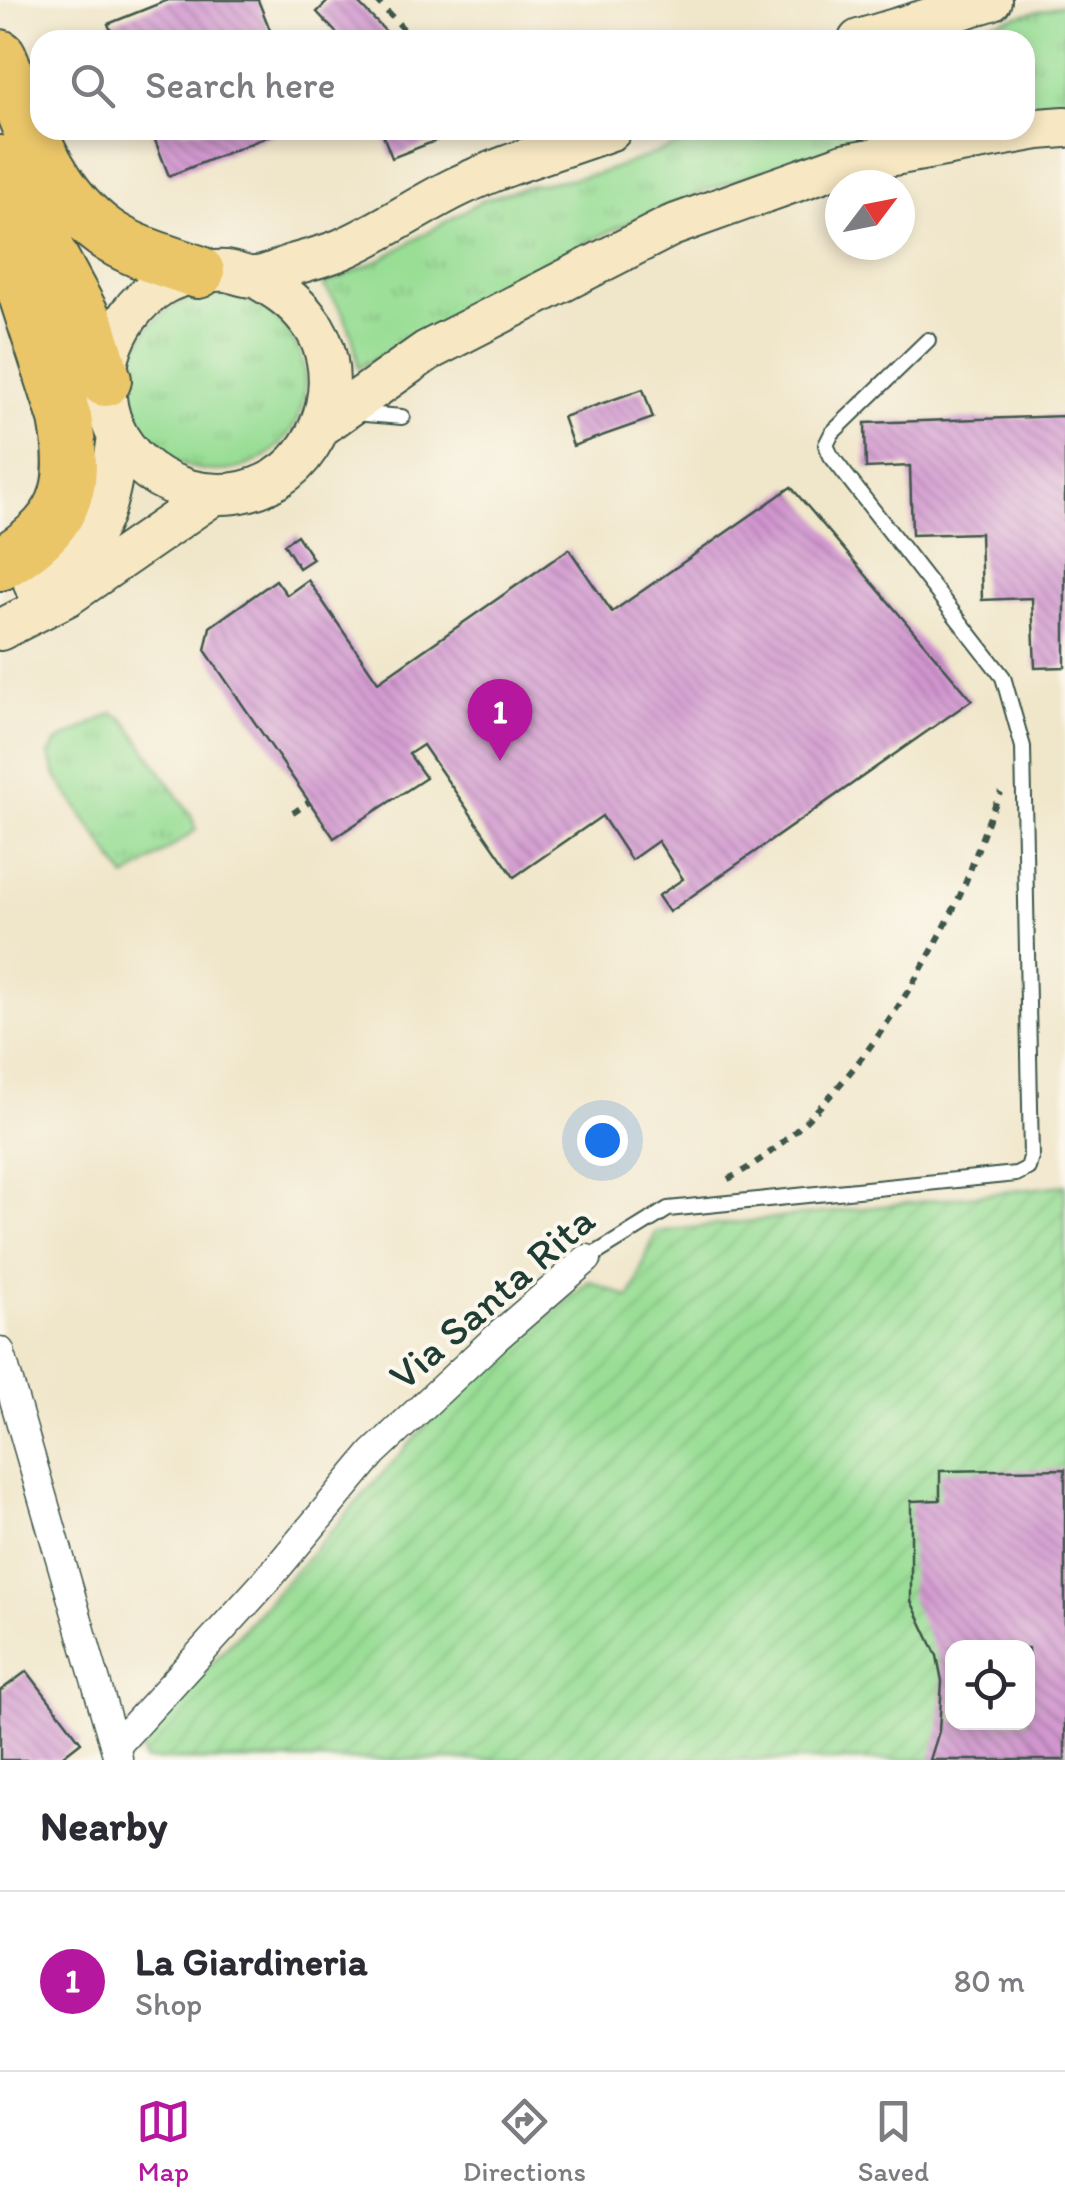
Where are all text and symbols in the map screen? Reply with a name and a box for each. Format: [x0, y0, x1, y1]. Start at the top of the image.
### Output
search box [30, 30, 1035, 140]
icon: search [65, 58, 120, 113]
text: Search here [145, 62, 336, 108]
north arrow [825, 170, 915, 260]
pin: 1 [468, 678, 532, 761]
your location [577, 1115, 628, 1166]
street label: Via Santa Rita [378, 1194, 605, 1401]
map controls [945, 1640, 1035, 1730]
button: locate [945, 1640, 1035, 1730]
text: Nearby [40, 1800, 167, 1851]
text: La Giardineria [135, 1939, 368, 1985]
text: 1 [65, 1962, 80, 2000]
text: 80 m [954, 1962, 1025, 2000]
text: Shop [135, 1985, 202, 2023]
tab: Map [136, 2094, 191, 2188]
tab: Directions [463, 2094, 586, 2188]
tab: Saved [858, 2094, 929, 2188]

